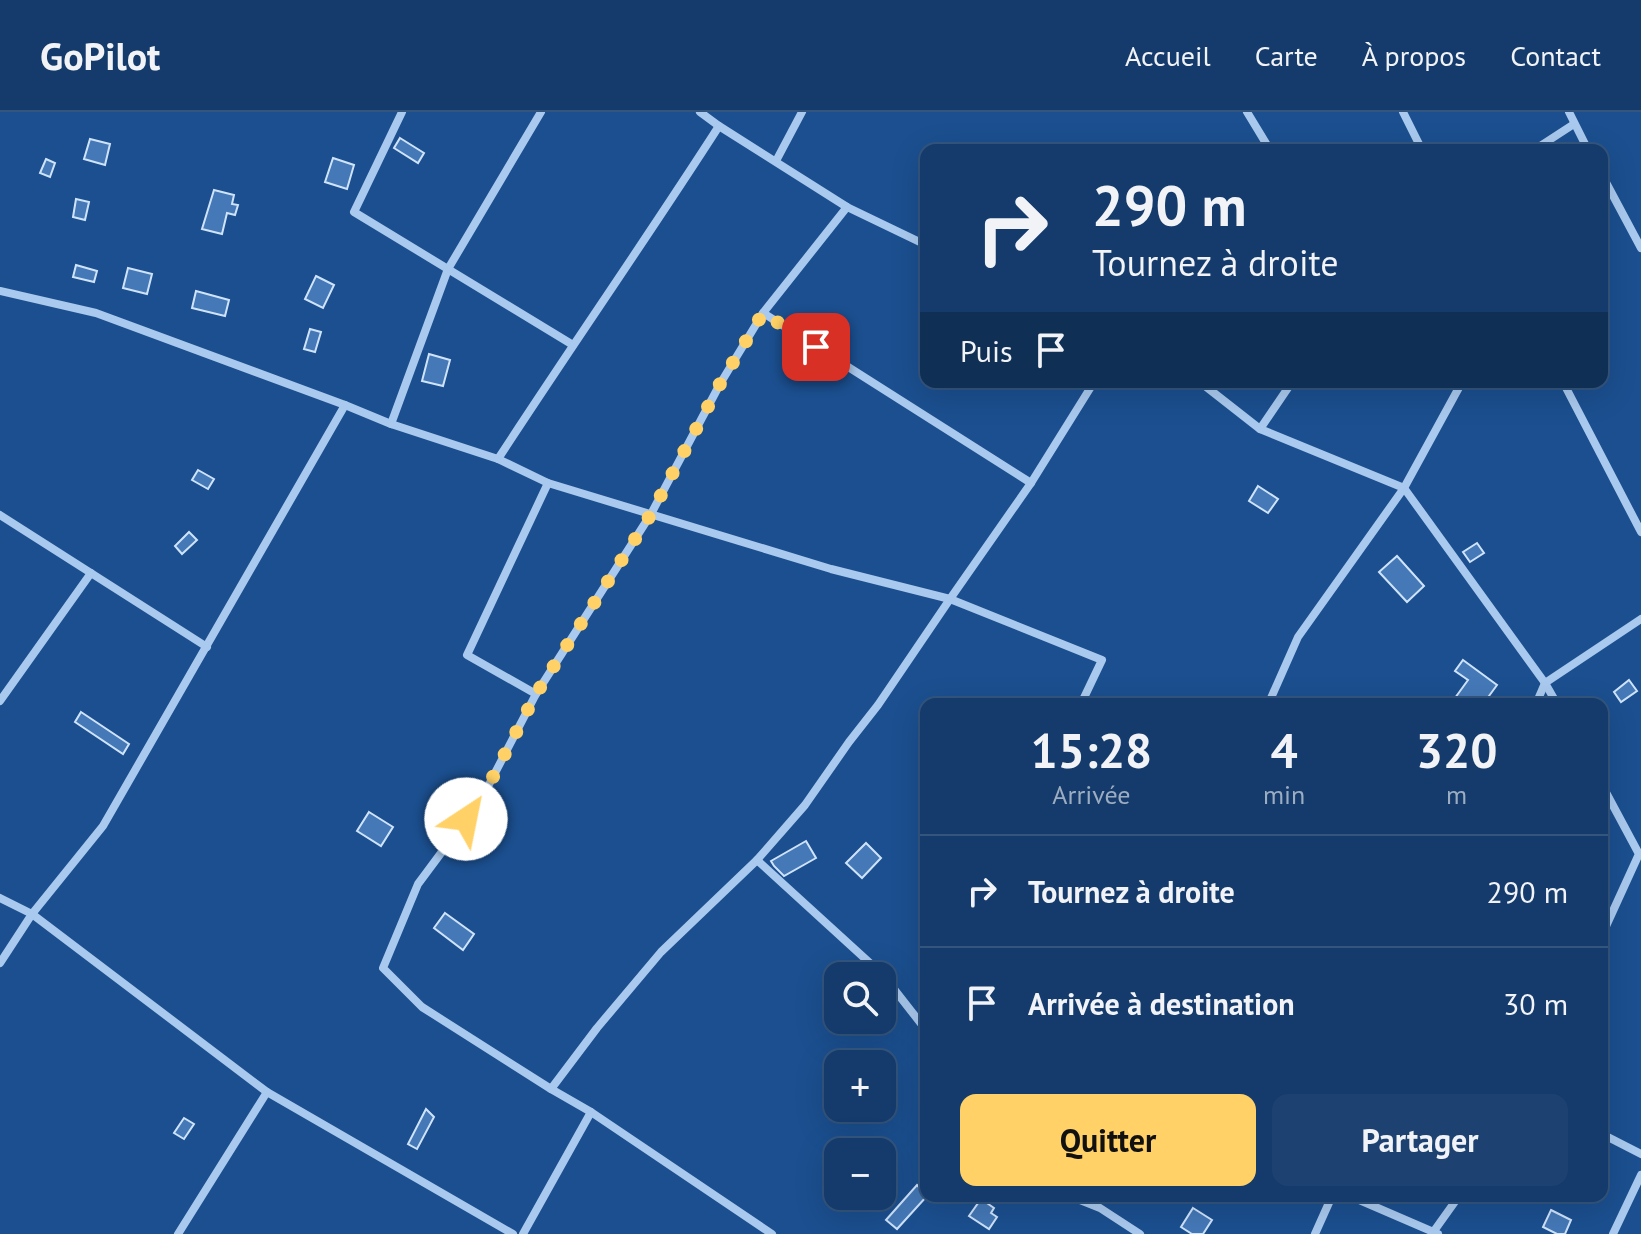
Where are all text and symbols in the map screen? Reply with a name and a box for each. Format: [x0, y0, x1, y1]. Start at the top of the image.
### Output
text: GoPilot [40, 31, 160, 80]
text: Accueil [1125, 37, 1211, 74]
text: Carte [1255, 37, 1318, 74]
text: À propos [1362, 37, 1466, 74]
text: Contact [1510, 37, 1601, 74]
text: 290 m [1092, 169, 1247, 241]
icon: right [960, 176, 1064, 280]
text: Tournez à droite [1092, 239, 1339, 286]
pin [782, 313, 850, 381]
icon: arrive [794, 325, 838, 369]
icon: arrive [1029, 328, 1073, 372]
text: Puis [960, 331, 1013, 370]
text: 15:28 [1031, 719, 1152, 781]
text: 4 [1270, 719, 1298, 781]
text: 320 [1416, 719, 1497, 781]
position arrow [424, 777, 508, 861]
text: Arrivée [1052, 778, 1131, 811]
text: min [1263, 778, 1305, 811]
text: m [1446, 778, 1467, 811]
icon: right [960, 869, 1004, 913]
text: Tournez à droite [1028, 872, 1235, 911]
text: 290 m [1487, 872, 1568, 911]
map controls [824, 962, 896, 1210]
button: search [824, 962, 896, 1034]
icon: arrive [960, 981, 1004, 1025]
text: Arrivée à destination [1028, 984, 1295, 1023]
text: 30 m [1503, 984, 1568, 1023]
button: + [824, 1050, 896, 1122]
button: Quitter [960, 1094, 1256, 1186]
button: Partager [1272, 1094, 1568, 1186]
button: − [824, 1138, 896, 1210]

